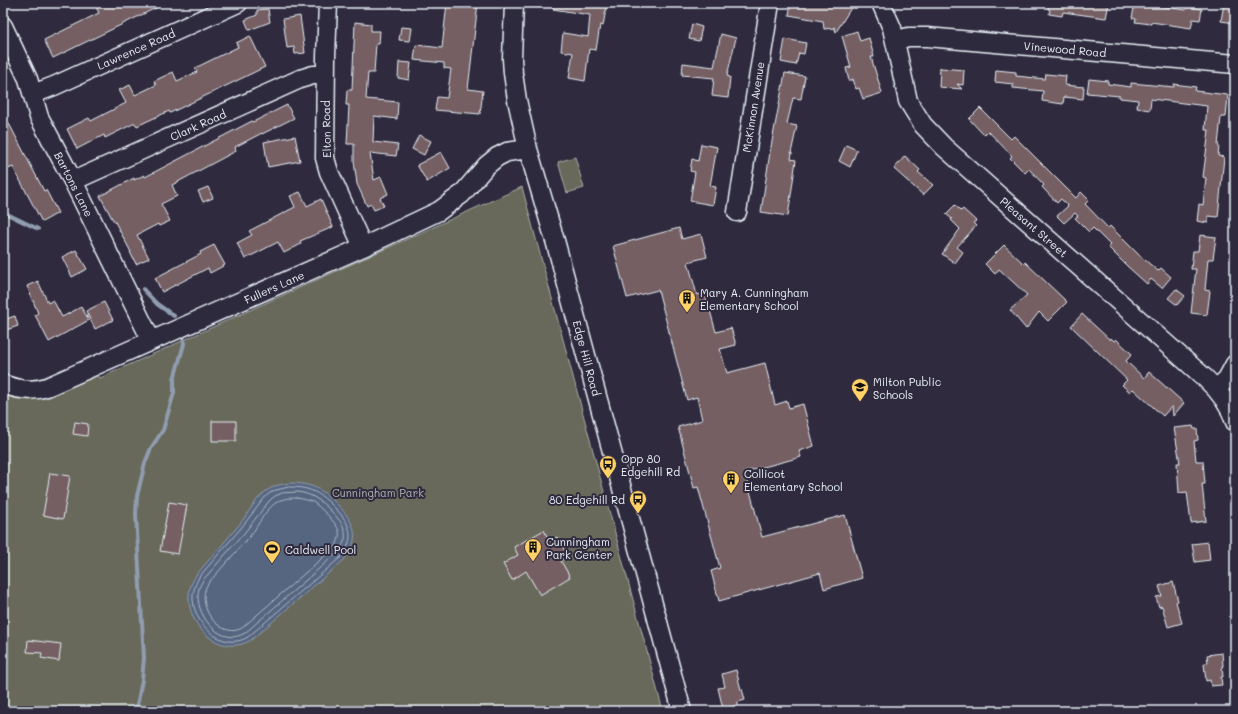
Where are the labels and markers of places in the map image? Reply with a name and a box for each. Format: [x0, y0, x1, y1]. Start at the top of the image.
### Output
place label: Mary A. Cunningham Elementary School [700, 285, 809, 313]
building icon: Mary A. Cunningham Elementary School [677, 288, 697, 313]
place label: Milton Public Schools [873, 374, 941, 402]
school or university icon: Milton Public Schools [850, 377, 870, 402]
place label: Opp 80 Edgehill Rd [621, 451, 680, 479]
bus stop icon: Opp 80 Edgehill Rd [598, 454, 618, 479]
place label: Collicot Elementary School [744, 466, 843, 494]
building icon: Collicot Elementary School [721, 469, 741, 494]
bus stop icon: 80 Edgehill Rd [628, 489, 648, 514]
place label: 80 Edgehill Rd [549, 492, 625, 507]
place label: Cunningham Park Center [546, 534, 612, 562]
building icon: Cunningham Park Center [523, 537, 543, 562]
sports icon: Caldwell Pool [262, 539, 282, 564]
place label: Caldwell Pool [285, 542, 356, 557]

